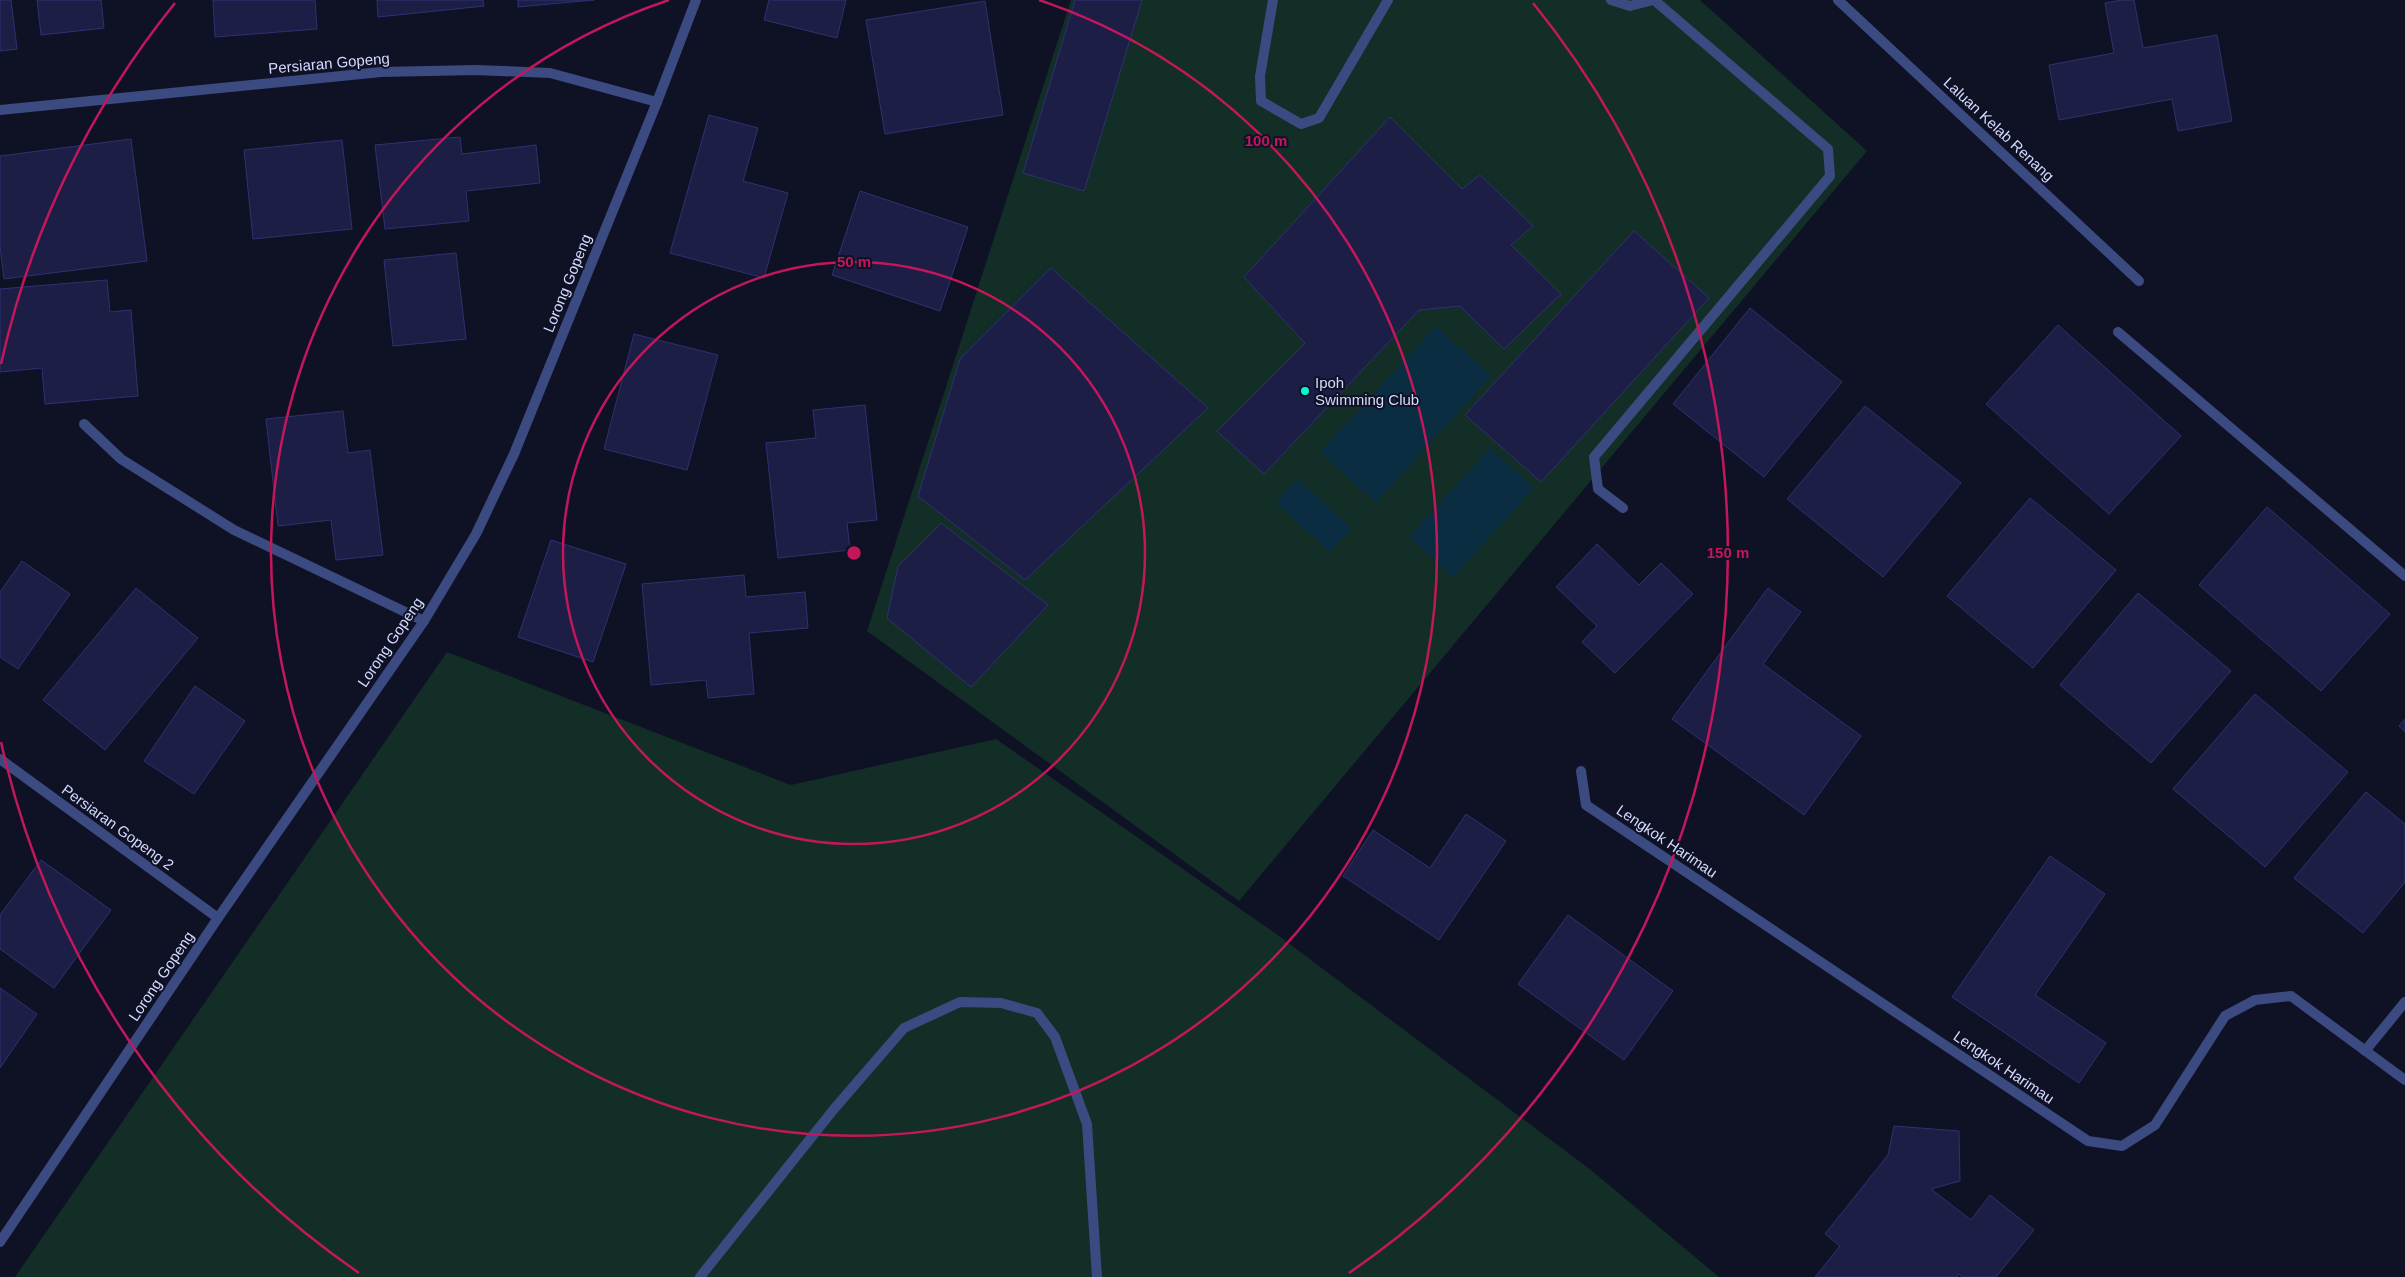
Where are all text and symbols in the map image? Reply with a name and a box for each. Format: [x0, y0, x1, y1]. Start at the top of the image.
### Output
street label: Persiaran Gopeng [268, 49, 390, 77]
street label: Laluan Kelab Renang [1940, 74, 2058, 184]
text: 100 m [1245, 132, 1287, 149]
street label: Lorong Gopeng [540, 231, 594, 335]
text: 50 m [837, 253, 871, 270]
place label: Ipoh Swimming Club [1315, 374, 1419, 408]
marker: Ipoh Swimming Club [1299, 385, 1311, 397]
centre of rings [845, 544, 863, 562]
text: 150 m [1707, 544, 1749, 561]
street label: Lorong Gopeng [354, 594, 426, 690]
street label: Persiaran Gopeng 2 [59, 781, 177, 873]
street label: Lengkok Harimau [1614, 801, 1720, 881]
street label: Lorong Gopeng [125, 928, 197, 1024]
street label: Lengkok Harimau [1951, 1027, 2057, 1107]

